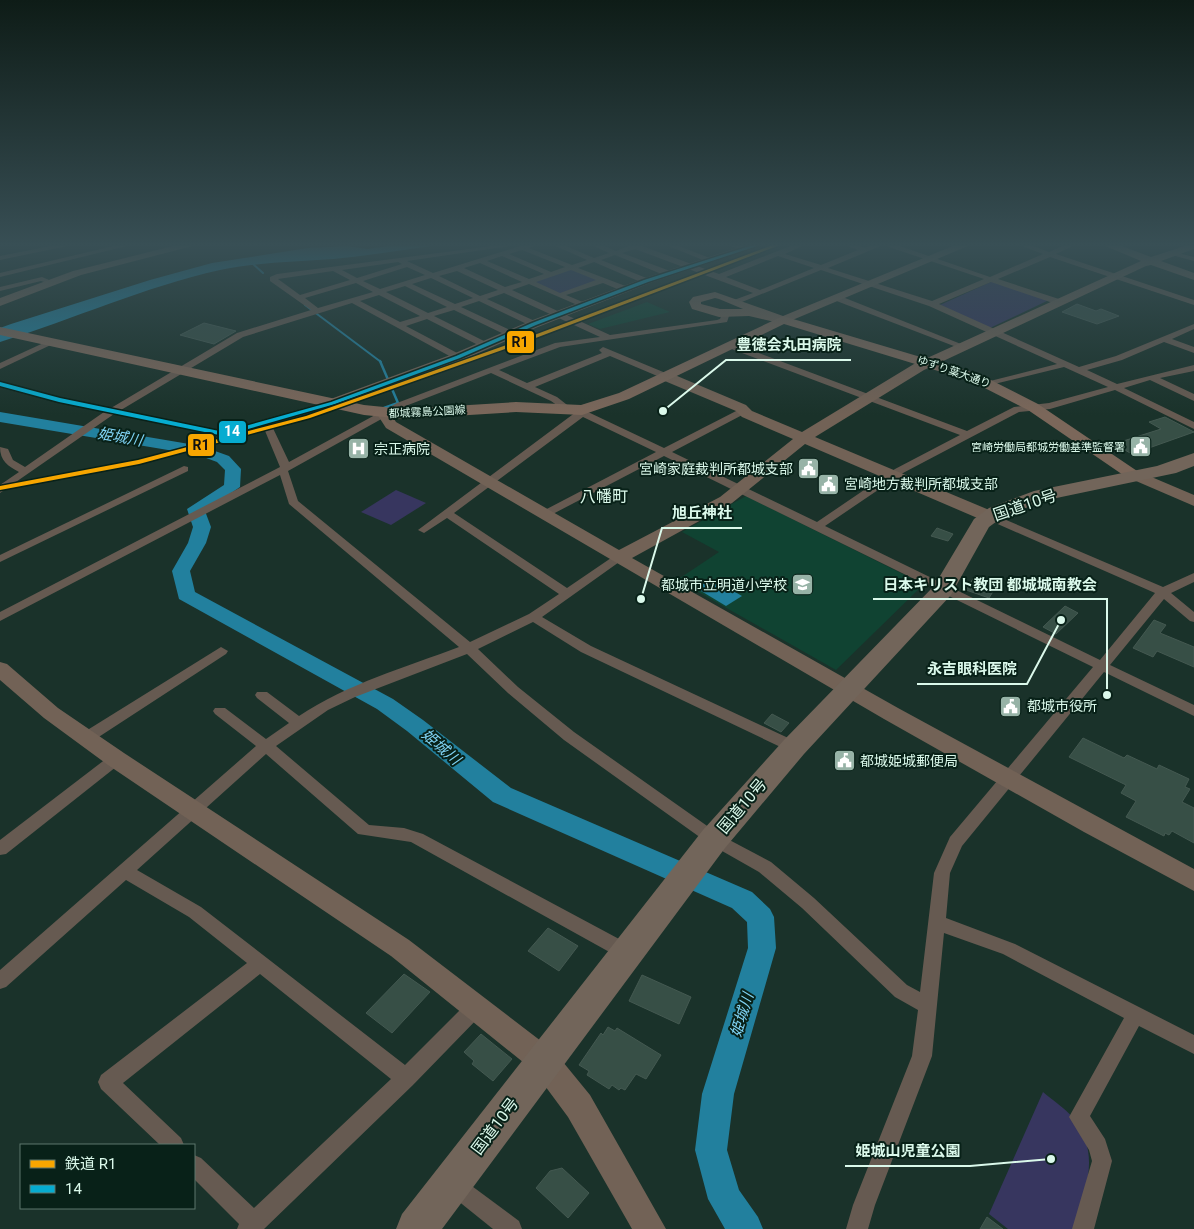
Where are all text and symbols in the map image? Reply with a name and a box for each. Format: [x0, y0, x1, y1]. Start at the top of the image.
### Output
line badge: R1 [506, 330, 535, 354]
callout: 豊徳会丸田病院 [726, 330, 851, 360]
text: R1 [511, 334, 529, 350]
text: 豊徳会丸田病院 [736, 336, 842, 354]
street label: ゆずり葉大通り [915, 353, 993, 391]
street label: 都城霧島公園線 [388, 403, 466, 421]
line badge: 14 [218, 420, 247, 444]
text: 14 [224, 423, 240, 439]
water label: 姫城川 [96, 424, 146, 450]
line badge: R1 [187, 433, 215, 457]
public building icon: 宮崎労働局都城労働基準監督署 [1129, 435, 1153, 459]
text: R1 [192, 437, 210, 453]
hospital icon: 宗正病院 [346, 437, 370, 461]
place label: 宗正病院 [374, 441, 430, 457]
place label: 宮崎労働局都城労働基準監督署 [971, 441, 1125, 454]
public building icon: 宮崎家庭裁判所都城支部 [797, 457, 821, 481]
place label: 宮崎家庭裁判所都城支部 [639, 461, 793, 477]
public building icon: 宮崎地方裁判所都城支部 [816, 472, 840, 496]
place label: 宮崎地方裁判所都城支部 [844, 476, 998, 492]
street label: 国道10号 [991, 485, 1059, 525]
district label: 八幡町 [580, 487, 628, 506]
callout: 旭丘神社 [662, 498, 742, 528]
text: 旭丘神社 [672, 504, 732, 522]
callout: 日本キリスト教団 都城城南教会 [873, 569, 1107, 599]
school or university icon: 都城市立明道小学校 [791, 573, 815, 597]
text: 日本キリスト教団 都城城南教会 [883, 576, 1097, 594]
place label: 都城市立明道小学校 [661, 577, 787, 593]
callout: 永吉眼科医院 [917, 654, 1027, 684]
text: 永吉眼科医院 [927, 660, 1017, 678]
public building icon: 都城市役所 [999, 694, 1023, 718]
place label: 都城市役所 [1027, 698, 1097, 714]
water label: 姫城川 [418, 725, 465, 770]
public building icon: 都城姫城郵便局 [832, 749, 856, 773]
place label: 都城姫城郵便局 [860, 753, 958, 769]
street label: 国道10号 [714, 775, 770, 837]
water label: 姫城川 [727, 989, 758, 1039]
street label: 国道10号 [468, 1094, 522, 1158]
callout: 姫城山児童公園 [845, 1136, 970, 1166]
text: 姫城山児童公園 [855, 1142, 961, 1160]
legend [20, 1144, 195, 1209]
text: 鉄道 R1 [65, 1155, 116, 1173]
text: 14 [65, 1180, 82, 1198]

